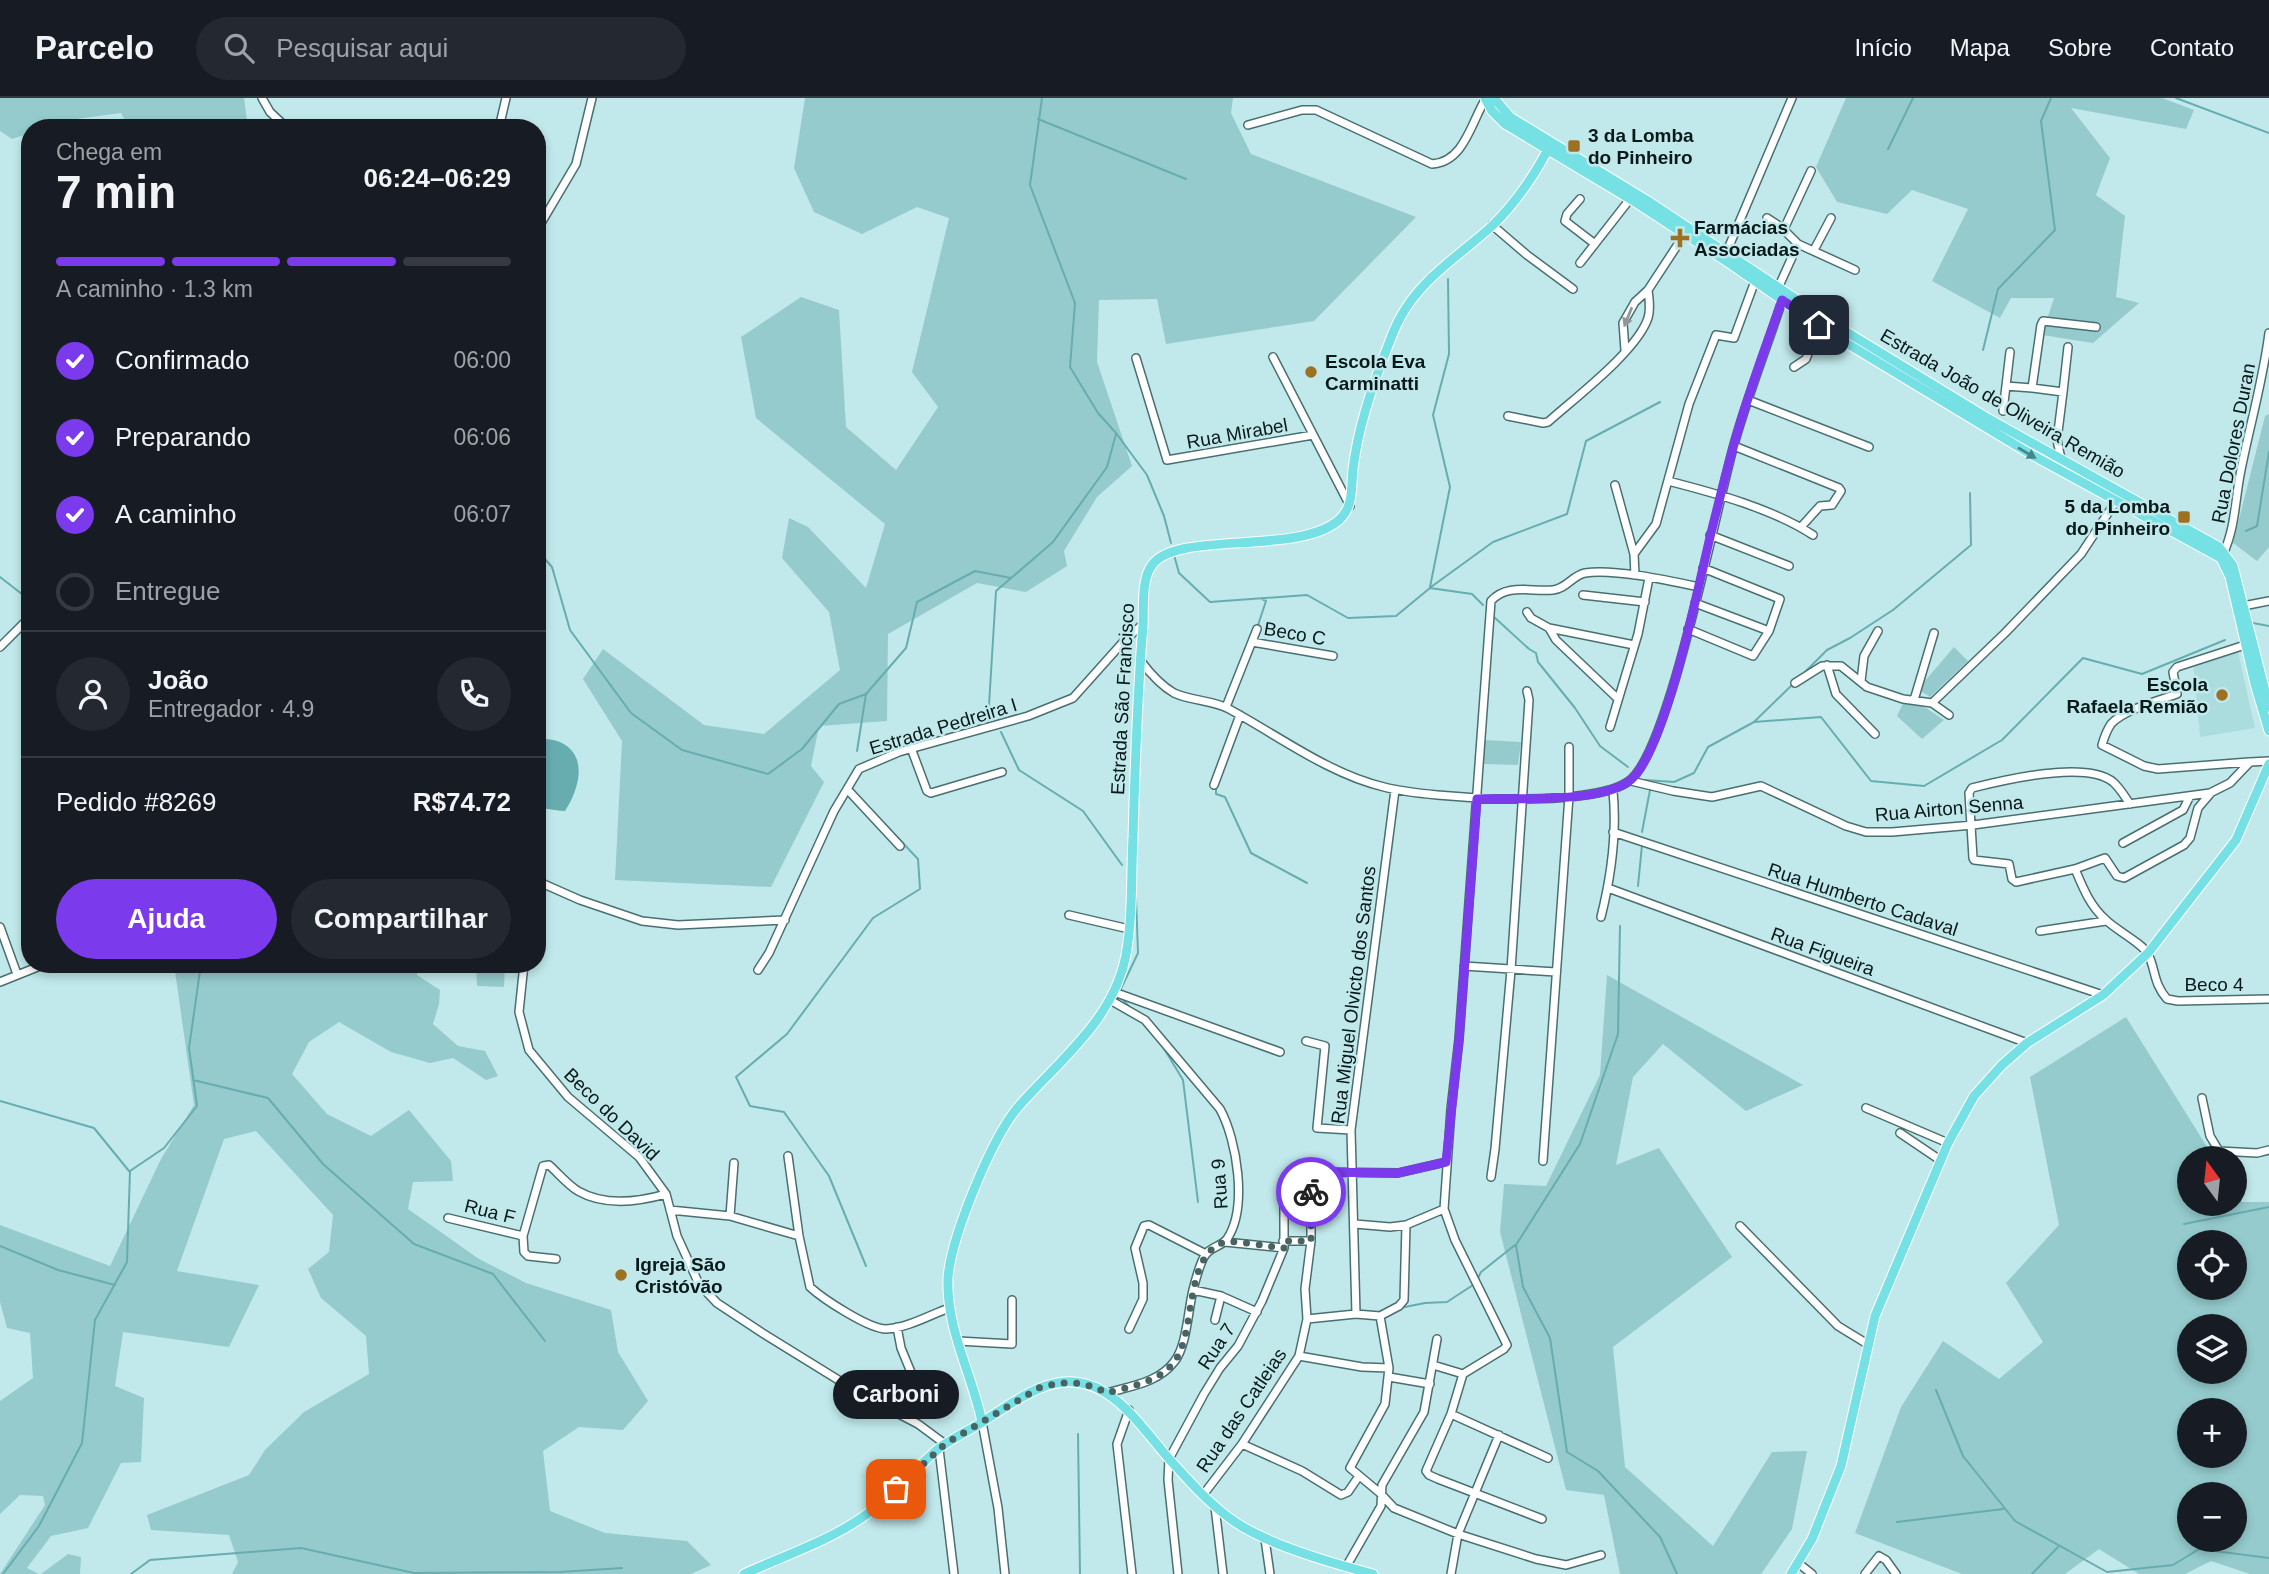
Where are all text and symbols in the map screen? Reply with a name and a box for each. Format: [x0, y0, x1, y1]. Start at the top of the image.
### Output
search box [196, 17, 686, 80]
text: Parcelo [35, 29, 154, 66]
icon: search [220, 29, 258, 67]
text: Pesquisar aqui [276, 33, 448, 63]
text: Início [1854, 34, 1912, 61]
text: Mapa [1950, 34, 2010, 61]
text: Sobre [2048, 34, 2112, 61]
text: Contato [2150, 34, 2234, 61]
place label: 3 da Lomba do Pinheiro [1588, 125, 1694, 168]
marker: 3 da Lomba do Pinheiro [1566, 138, 1582, 154]
text: Chega em [56, 139, 162, 165]
text: 06:24–06:29 [364, 163, 511, 193]
text: 7 min [56, 166, 176, 218]
place label: Farmácias Associadas [1694, 217, 1800, 260]
marker: Farmácias Associadas [1672, 230, 1688, 246]
text: A caminho · 1.3 km [56, 276, 253, 302]
pin [1789, 295, 1849, 355]
icon: home [1800, 306, 1838, 344]
one-way arrow [1623, 307, 1634, 328]
street label: Estrada João de Oliveira Remião [1877, 325, 2129, 482]
icon: check [56, 342, 94, 380]
text: Confirmado [115, 345, 249, 375]
text: 06:00 [453, 347, 511, 373]
place label: Escola Eva Carminatti [1325, 351, 1426, 394]
street label: Rua Dolores Duran [2208, 361, 2259, 525]
marker: Escola Eva Carminatti [1303, 364, 1319, 380]
street label: Rua Mirabel [1185, 414, 1289, 453]
icon: check [56, 419, 94, 457]
text: Preparando [115, 422, 251, 452]
text: 06:06 [453, 424, 511, 450]
one-way arrow [2018, 446, 2037, 459]
icon: check [56, 496, 94, 534]
place label: 5 da Lomba do Pinheiro [2064, 496, 2170, 539]
text: A caminho [115, 499, 236, 529]
text: 06:07 [453, 501, 511, 527]
marker: 5 da Lomba do Pinheiro [2176, 509, 2192, 525]
text: Entregue [115, 576, 221, 606]
street label: Estrada São Francisco [1107, 603, 1138, 796]
street label: Beco C [1262, 618, 1327, 649]
button: person [56, 657, 130, 731]
button: phone [437, 657, 511, 731]
text: João [148, 665, 209, 695]
place label: Escola Rafaela Remião [2066, 674, 2208, 717]
marker: Escola Rafaela Remião [2214, 687, 2230, 703]
street label: Estrada Pedreira I [867, 694, 1019, 759]
text: Entregador · 4.9 [148, 696, 314, 722]
text: Pedido #8269 [56, 787, 216, 817]
text: R$74.72 [413, 787, 511, 817]
street label: Rua Airton Senna [1874, 792, 2025, 825]
street label: Rua Humberto Cadaval [1765, 859, 1961, 940]
street label: Rua Miguel Olvicto dos Santos [1327, 865, 1380, 1125]
button: Ajuda [56, 879, 277, 959]
button: Compartilhar [291, 879, 511, 959]
street label: Rua Figueira [1768, 923, 1878, 980]
street label: Beco 4 [2184, 974, 2244, 995]
street label: Beco do David [560, 1064, 663, 1165]
north arrow [2177, 1146, 2247, 1216]
map controls [2177, 1146, 2247, 1552]
courier [1276, 1157, 1346, 1227]
street label: Rua 9 [1207, 1158, 1232, 1210]
icon: bike [1292, 1173, 1330, 1211]
street label: Rua F [462, 1195, 518, 1228]
button: locate [2177, 1230, 2247, 1300]
place label: Igreja São Cristóvão [635, 1254, 726, 1297]
marker: Igreja São Cristóvão [613, 1267, 629, 1283]
button: layers [2177, 1314, 2247, 1384]
street label: Rua 7 [1194, 1319, 1239, 1373]
street label: Rua das Catleias [1192, 1344, 1291, 1476]
callout: Carboni [833, 1370, 959, 1419]
text: Carboni [853, 1381, 939, 1407]
button: + [2177, 1398, 2247, 1468]
pin [866, 1459, 926, 1519]
icon: bag [877, 1470, 915, 1508]
button: − [2177, 1482, 2247, 1552]

